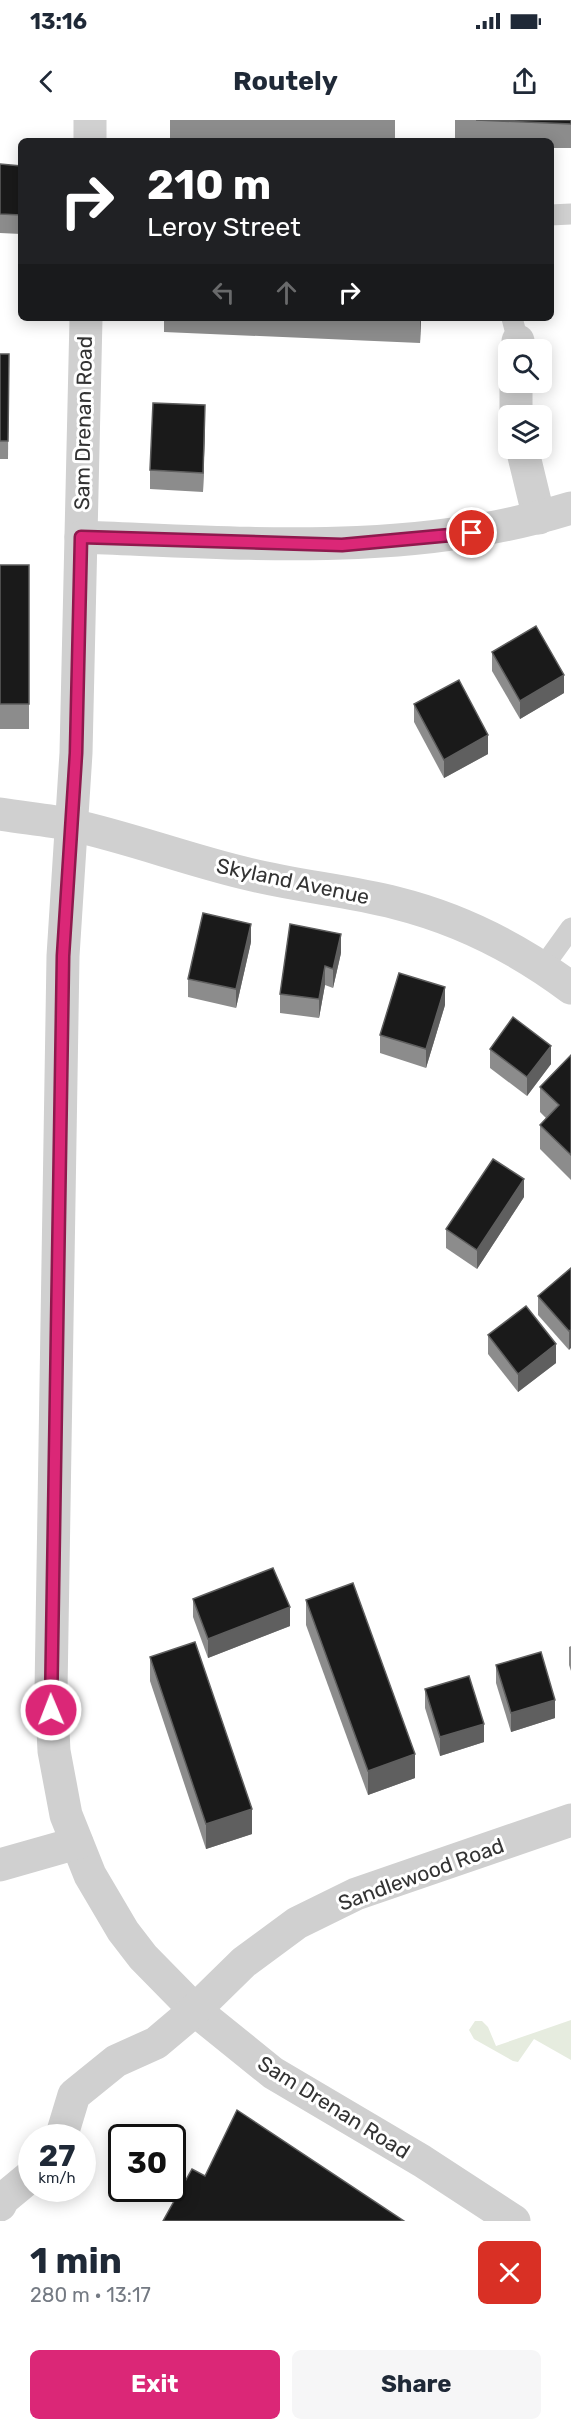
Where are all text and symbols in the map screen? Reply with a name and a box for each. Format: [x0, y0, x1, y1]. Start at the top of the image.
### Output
text: 13:16 [30, 8, 87, 35]
icon: back [30, 65, 63, 98]
text: Routely [233, 65, 338, 97]
icon: share [508, 65, 541, 98]
text: 210 m [147, 160, 271, 210]
icon: right [48, 162, 126, 240]
text: Leroy Street [147, 211, 301, 243]
icon: left [207, 276, 240, 309]
icon: ahead [270, 276, 303, 309]
icon: right [333, 276, 366, 309]
street label: Sam Drenan Road [69, 336, 97, 510]
map controls [498, 339, 552, 459]
button: search [498, 339, 552, 393]
button: layers [498, 405, 552, 459]
pin [446, 507, 497, 558]
icon: arrive [455, 516, 488, 549]
street label: Skyland Avenue [214, 853, 372, 909]
position arrow [19, 1678, 83, 1742]
street label: Sandlewood Road [335, 1832, 507, 1916]
street label: Sam Drenan Road [253, 2050, 415, 2164]
speed limit sign: 30 [108, 2124, 186, 2202]
text: 27 [39, 2138, 75, 2174]
text: km/h [38, 2169, 76, 2187]
text: 1 min [30, 2239, 122, 2282]
button: close [478, 2241, 541, 2304]
text: 280 m · 13:17 [30, 2283, 151, 2307]
button: Exit [30, 2350, 280, 2419]
button: Share [292, 2350, 541, 2419]

